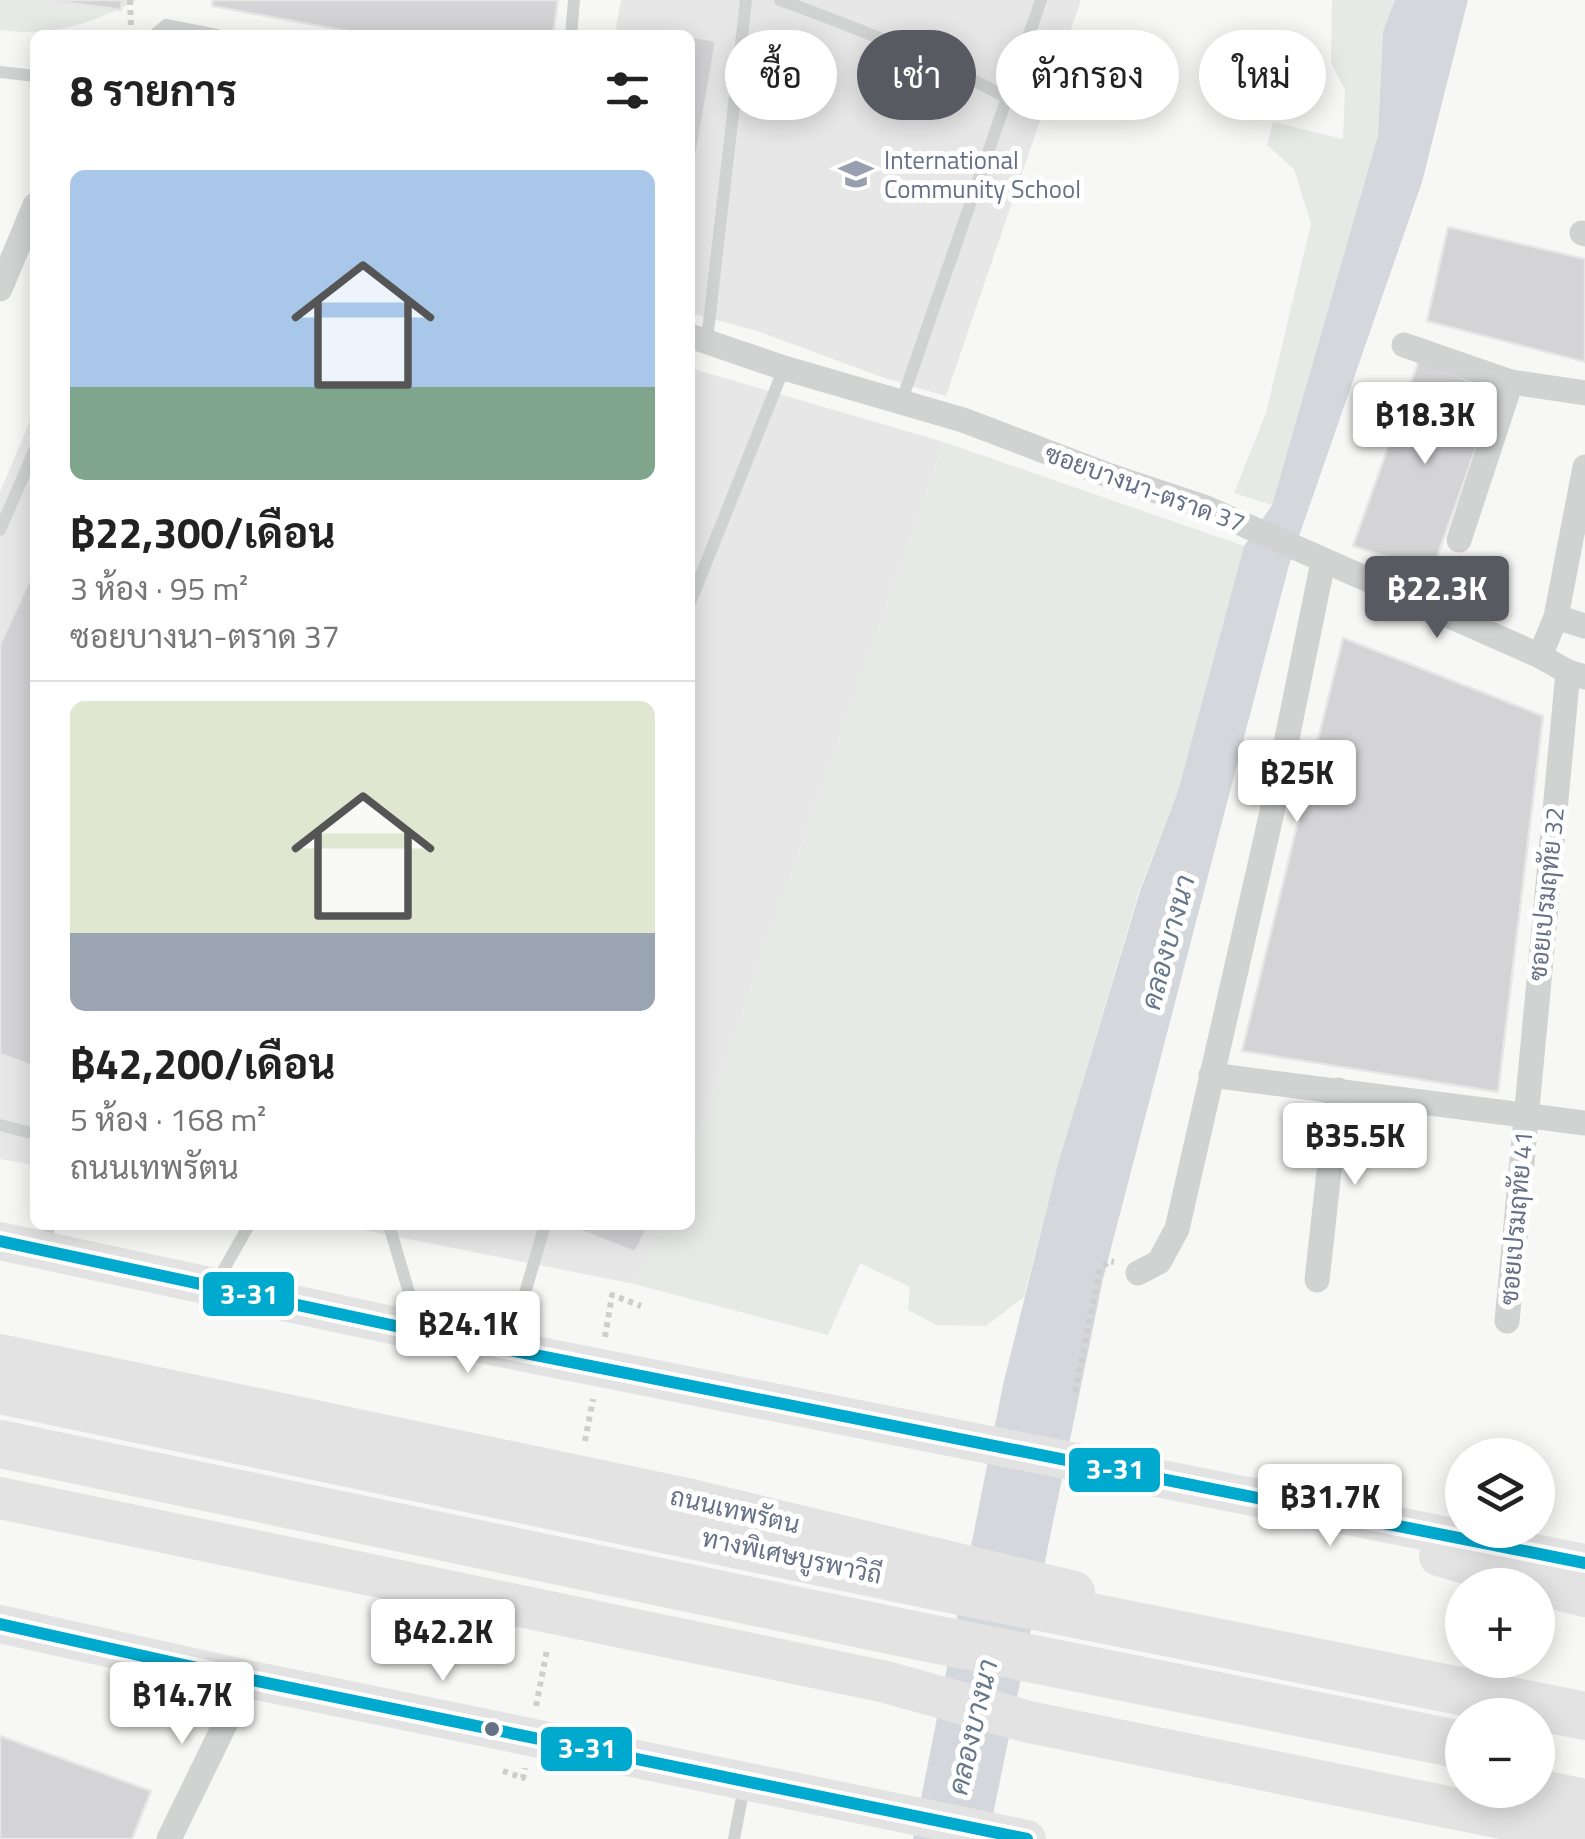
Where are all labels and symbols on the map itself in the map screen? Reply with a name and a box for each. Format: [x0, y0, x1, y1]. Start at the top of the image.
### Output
place label: International Community School [884, 141, 1081, 208]
school or university icon: International Community School [837, 155, 875, 193]
pin: ฿18.3K [1344, 382, 1506, 467]
street label: ซอยบางนา-ตราด 37 [1040, 434, 1250, 542]
pin: ฿22.3K [1356, 556, 1518, 641]
pin: ฿25K [1238, 740, 1356, 825]
street label: ซอยเปรมฤทัย 32 [1518, 805, 1574, 983]
water label: คลองบางนา [1128, 870, 1206, 1014]
pin: ฿35.5K [1274, 1103, 1436, 1188]
street label: ซอยเปรมฤทัย 41 [1489, 1129, 1543, 1307]
line badge: 3-31 [201, 1270, 296, 1318]
text: 3-31 [220, 1272, 278, 1315]
pin: ฿24.1K [387, 1291, 549, 1376]
line badge: 3-31 [1067, 1446, 1162, 1494]
text: 3-31 [1086, 1447, 1144, 1490]
pin: ฿31.7K [1249, 1464, 1411, 1549]
street label: ถนนเทพรัตน [667, 1477, 803, 1543]
street label: ทางพิเศษบูรพาวิถี [698, 1518, 886, 1594]
pin: ฿42.2K [362, 1599, 524, 1684]
water label: คลองบางนา [936, 1655, 1008, 1799]
pin: ฿14.7K [101, 1662, 263, 1747]
unlabelled marker [482, 1719, 502, 1739]
line badge: 3-31 [539, 1725, 634, 1773]
text: 3-31 [558, 1726, 616, 1769]

